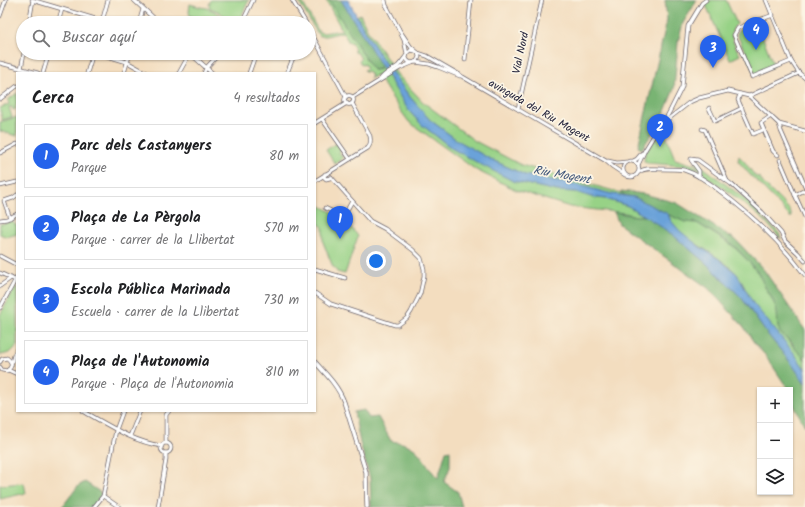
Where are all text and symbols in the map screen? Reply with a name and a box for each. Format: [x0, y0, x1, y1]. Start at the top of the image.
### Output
search box [16, 16, 316, 60]
pin: 4 [743, 17, 769, 50]
text: Buscar aquí [62, 26, 135, 50]
icon: search [30, 27, 52, 49]
street label: Vial Nord [508, 30, 534, 76]
pin: 3 [700, 35, 726, 68]
street label: avinguda del Riu Mogent [485, 75, 594, 148]
text: Cerca [32, 85, 74, 112]
text: 4 resultados [233, 88, 300, 109]
pin: 2 [647, 114, 673, 147]
text: Parc dels Castanyers [71, 134, 212, 158]
text: 1 [44, 146, 48, 167]
text: 80 m [269, 146, 299, 167]
text: Parque [71, 158, 107, 179]
water label: Riu Mogent [532, 161, 594, 190]
text: Plaça de La Pèrgola [71, 206, 201, 230]
pin: 1 [327, 206, 353, 239]
text: 2 [42, 218, 50, 239]
text: 570 m [264, 218, 299, 239]
text: Parque · carrer de la Llibertat [71, 230, 235, 251]
your location [366, 251, 386, 271]
text: Escola Pública Marinada [71, 278, 230, 302]
text: 3 [42, 290, 50, 311]
text: 730 m [264, 290, 299, 311]
text: Escuela · carrer de la Llibertat [71, 302, 239, 323]
text: Plaça de l'Autonomia [71, 350, 210, 374]
text: 4 [42, 362, 50, 383]
text: 810 m [265, 362, 299, 383]
text: Parque · Plaça de l'Autonomia [71, 374, 234, 395]
map controls [757, 387, 793, 495]
button: + [757, 387, 793, 423]
button: − [757, 423, 793, 459]
button: layers [757, 459, 793, 495]

